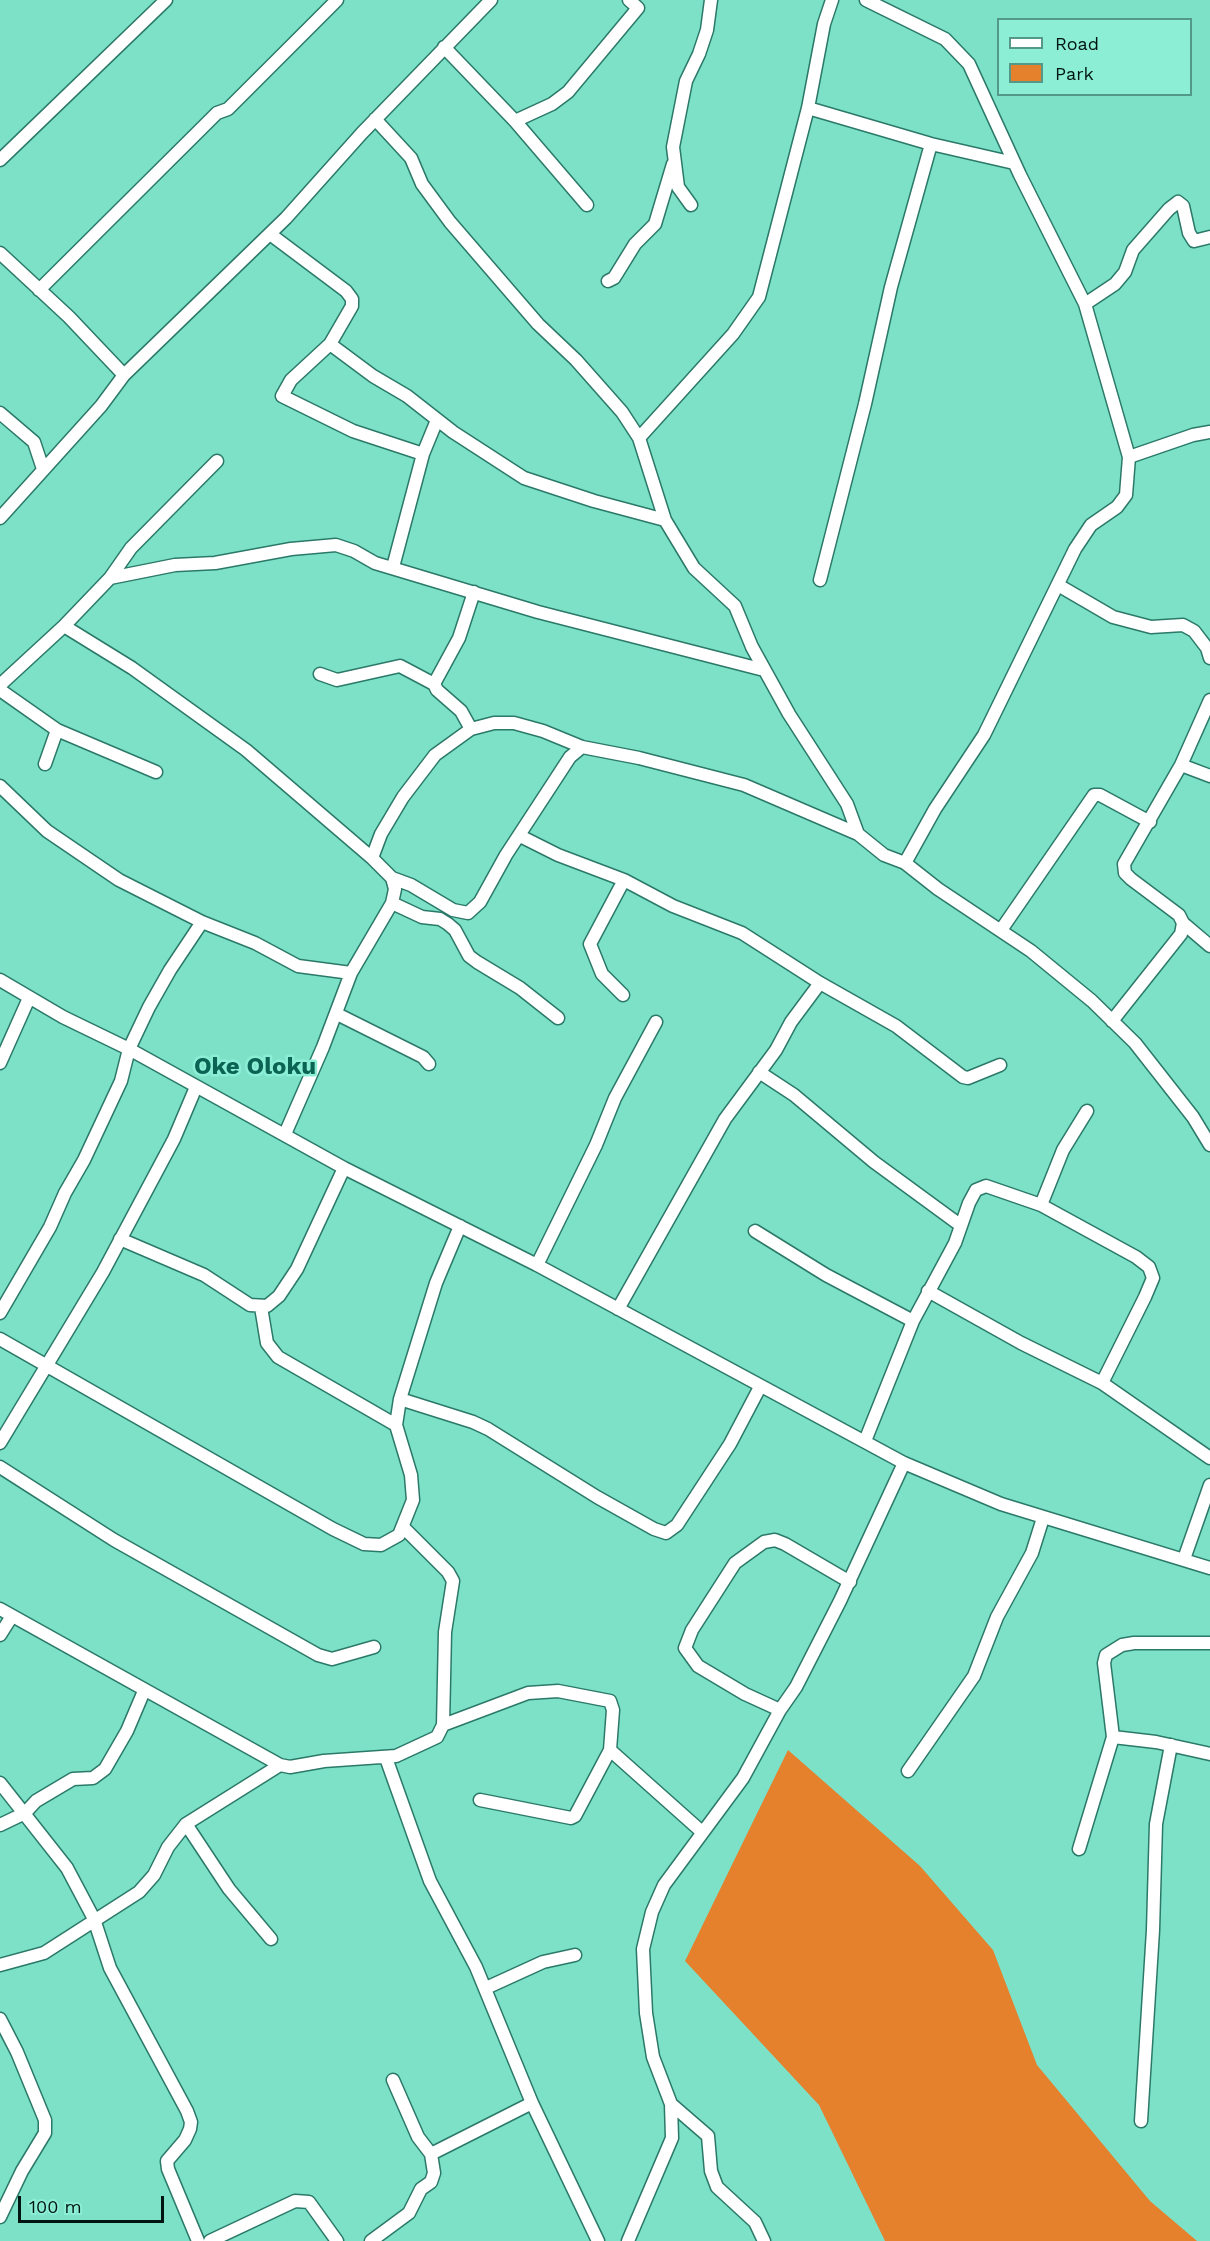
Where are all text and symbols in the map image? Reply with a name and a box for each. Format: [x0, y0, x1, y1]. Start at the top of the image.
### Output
legend [997, 18, 1192, 96]
text: Road [1055, 33, 1099, 54]
text: Park [1055, 63, 1094, 84]
district label: Oke Oloku [194, 1053, 316, 1081]
scale bar [21, 2184, 166, 2222]
text: 100 m [29, 2196, 82, 2217]

